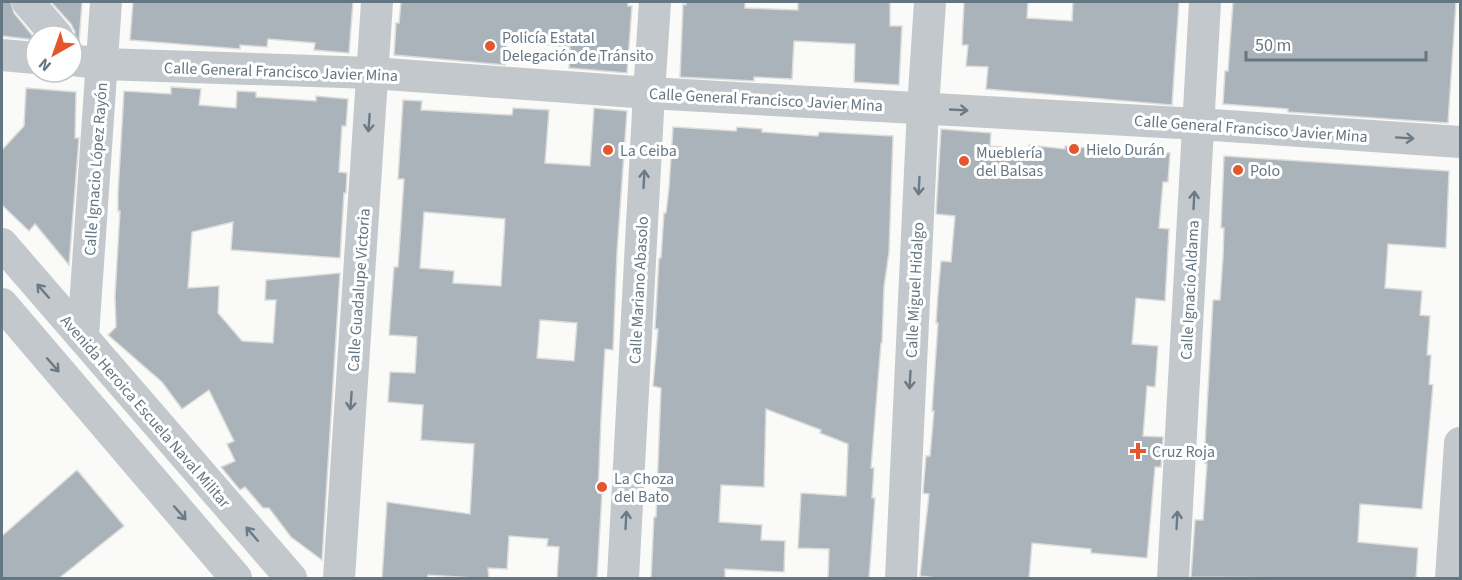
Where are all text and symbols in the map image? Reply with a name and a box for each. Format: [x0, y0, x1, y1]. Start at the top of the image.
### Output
north arrow [24, 24, 84, 84]
scale bar [1246, 24, 1426, 62]
place label: Policía Estatal Delegación de Tránsito [502, 27, 654, 67]
text: 50 m [1255, 33, 1291, 58]
marker: Policía Estatal Delegación de Tránsito [483, 39, 497, 53]
text: N [34, 53, 56, 77]
street label: Calle General Francisco Javier Mina [164, 57, 398, 87]
street label: Calle Ignacio López Rayón [79, 82, 113, 256]
street label: Calle General Francisco Javier Mina [649, 83, 883, 117]
one-way arrow [948, 104, 968, 115]
street label: Calle General Francisco Javier Mina [1133, 110, 1368, 148]
one-way arrow [363, 112, 374, 132]
one-way arrow [1395, 133, 1414, 144]
place label: Hielo Durán [1086, 139, 1165, 161]
place label: La Ceiba [620, 140, 677, 162]
place label: Mueblería del Balsas [976, 142, 1043, 182]
marker: Hielo Durán [1067, 142, 1081, 156]
marker: La Ceiba [601, 143, 615, 157]
marker: Mueblería del Balsas [957, 154, 971, 168]
place label: Polo [1250, 160, 1280, 182]
marker: Polo [1231, 163, 1245, 177]
one-way arrow [639, 169, 650, 189]
one-way arrow [914, 175, 925, 195]
one-way arrow [1189, 190, 1200, 210]
street label: Calle Guadalupe Victoria [342, 208, 376, 372]
street label: Calle Mariano Abasolo [624, 216, 654, 364]
street label: Calle Ignacio Aldama [1175, 220, 1205, 360]
street label: Calle Miguel Hidalgo [900, 222, 930, 359]
one-way arrow [36, 284, 50, 299]
street label: Avenida Heroica Escuela Naval Militar [55, 310, 236, 513]
one-way arrow [46, 357, 60, 372]
one-way arrow [905, 370, 916, 390]
one-way arrow [345, 391, 356, 411]
place label: Cruz Roja [1152, 441, 1215, 463]
marker: Cruz Roja [1129, 442, 1147, 460]
place label: La Choza del Bato [614, 468, 674, 508]
marker: La Choza del Bato [595, 480, 609, 494]
one-way arrow [173, 505, 187, 520]
one-way arrow [621, 511, 632, 531]
one-way arrow [1171, 511, 1182, 531]
one-way arrow [246, 526, 259, 542]

